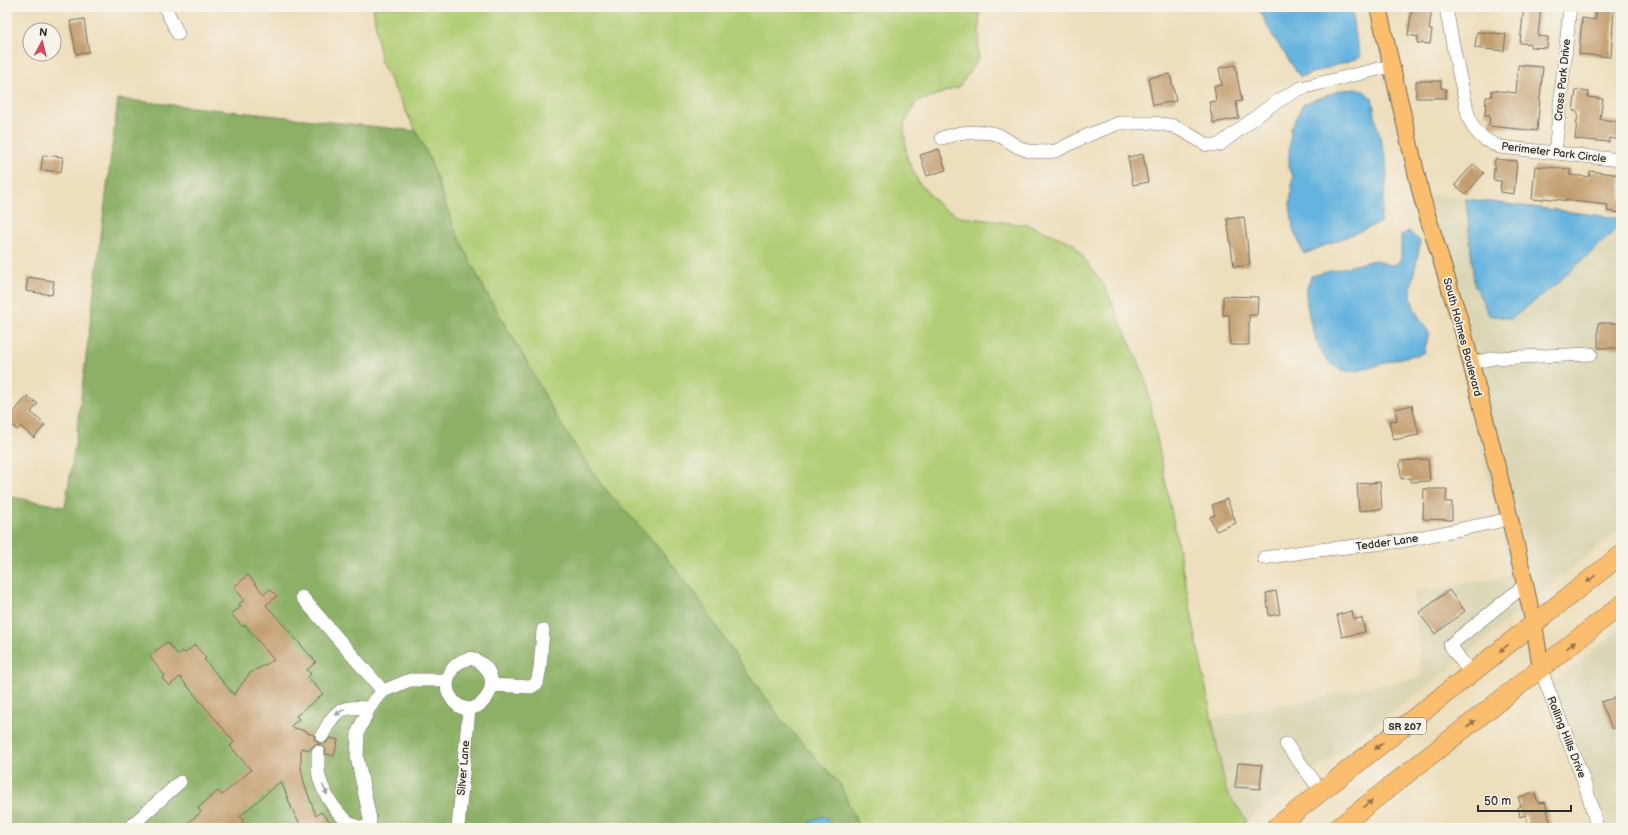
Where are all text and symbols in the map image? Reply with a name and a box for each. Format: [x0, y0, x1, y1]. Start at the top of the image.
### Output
north arrow [22, 22, 62, 62]
text: N [38, 26, 48, 40]
street label: Cross Park Drive [1552, 38, 1573, 122]
street label: Perimeter Park Circle [1501, 140, 1608, 165]
street label: South Holmes Boulevard [1440, 276, 1485, 398]
street label: Tedder Lane [1355, 532, 1420, 553]
one-way arrow [1585, 575, 1596, 584]
one-way arrow [1566, 640, 1577, 649]
one-way arrow [1498, 644, 1509, 653]
street label: Rolling Hills Drive [1544, 694, 1589, 780]
one-way arrow [334, 709, 345, 716]
road number: SR 207 [1384, 718, 1426, 734]
one-way arrow [1465, 720, 1476, 728]
street label: Silver Lane [455, 739, 472, 796]
one-way arrow [1374, 742, 1385, 750]
one-way arrow [322, 784, 328, 796]
scale bar [1478, 787, 1571, 813]
text: 50 m [1484, 794, 1511, 809]
one-way arrow [1363, 800, 1374, 808]

